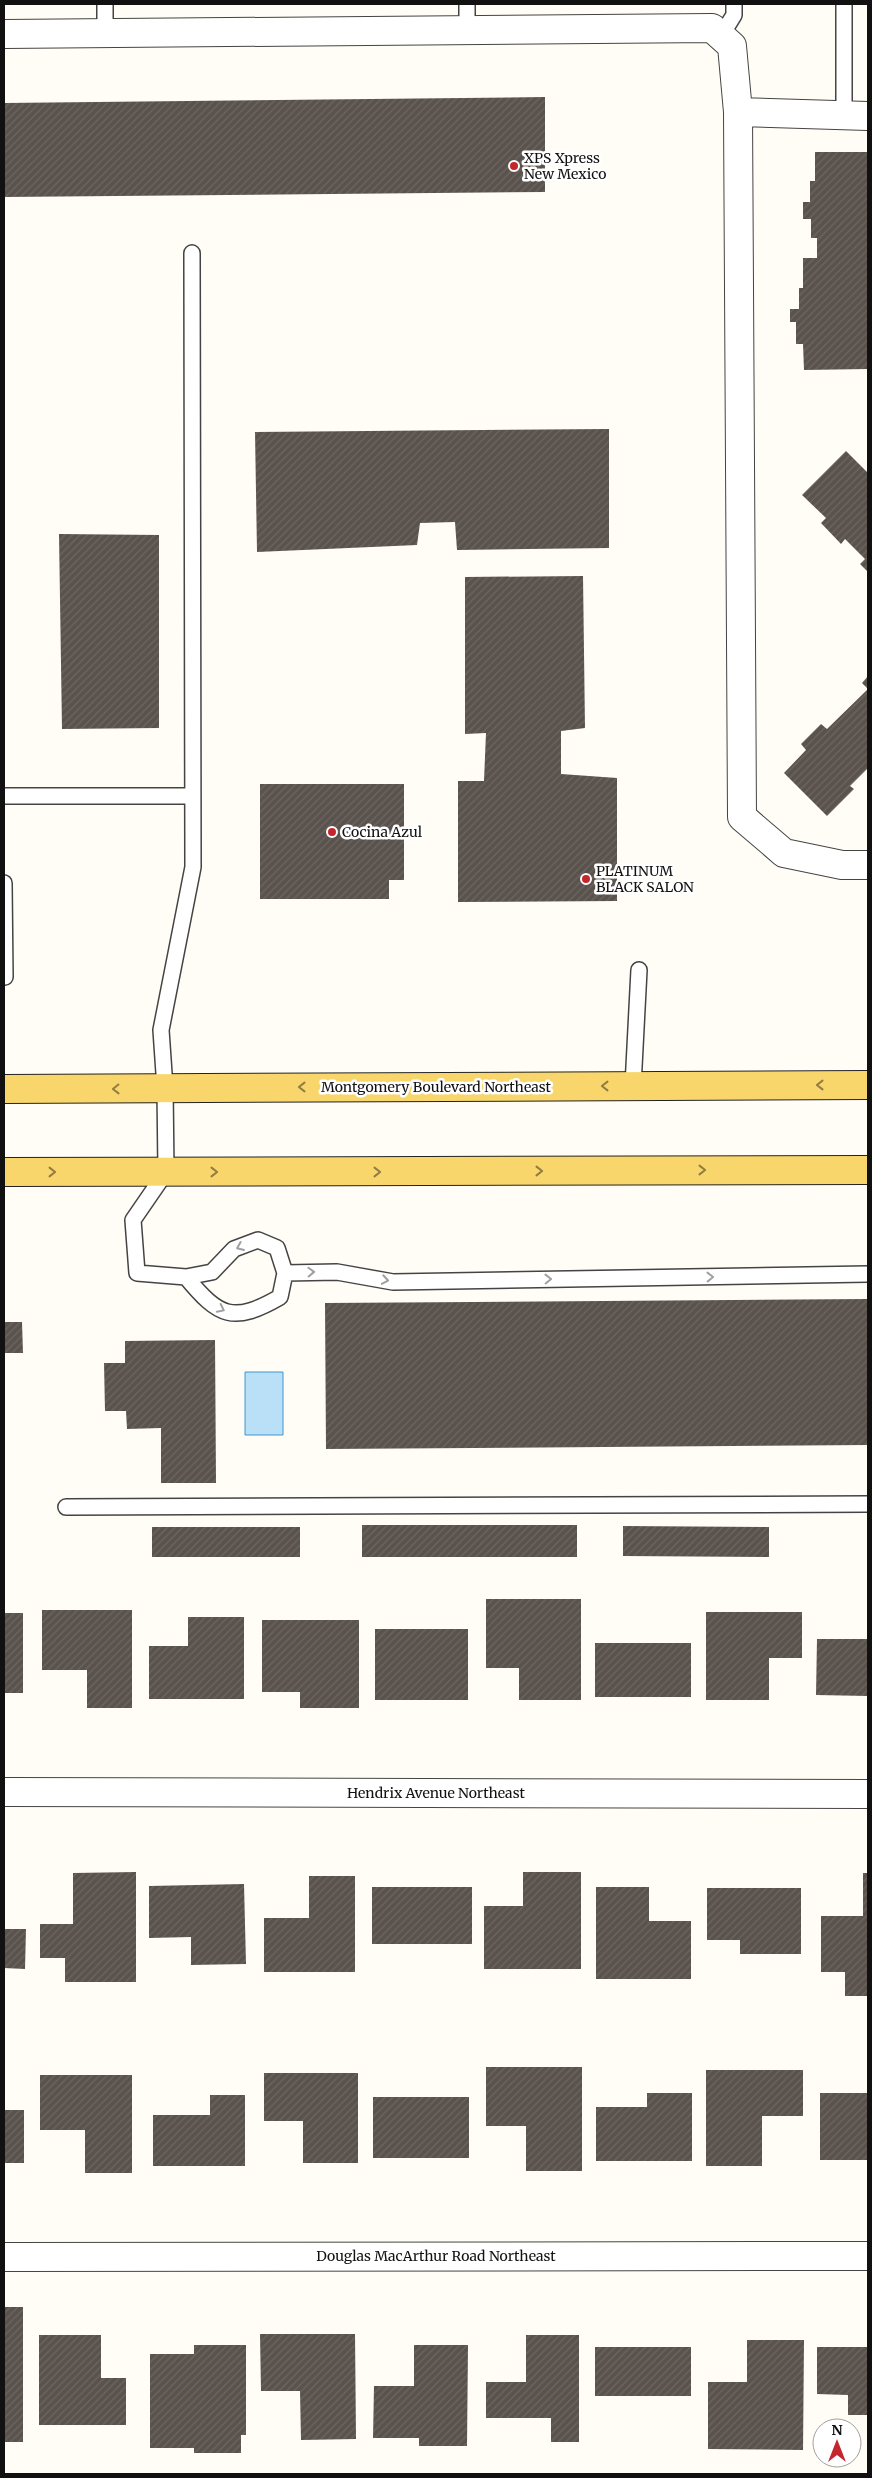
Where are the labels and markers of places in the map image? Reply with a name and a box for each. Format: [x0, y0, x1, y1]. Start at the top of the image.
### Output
place label: XPS Xpress New Mexico [524, 149, 606, 183]
marker: XPS Xpress New Mexico [508, 160, 520, 172]
place label: Cocina Azul [342, 823, 423, 841]
marker: Cocina Azul [326, 826, 338, 838]
place label: PLATINUM BLACK SALON [596, 862, 694, 896]
marker: PLATINUM BLACK SALON [580, 873, 592, 885]

